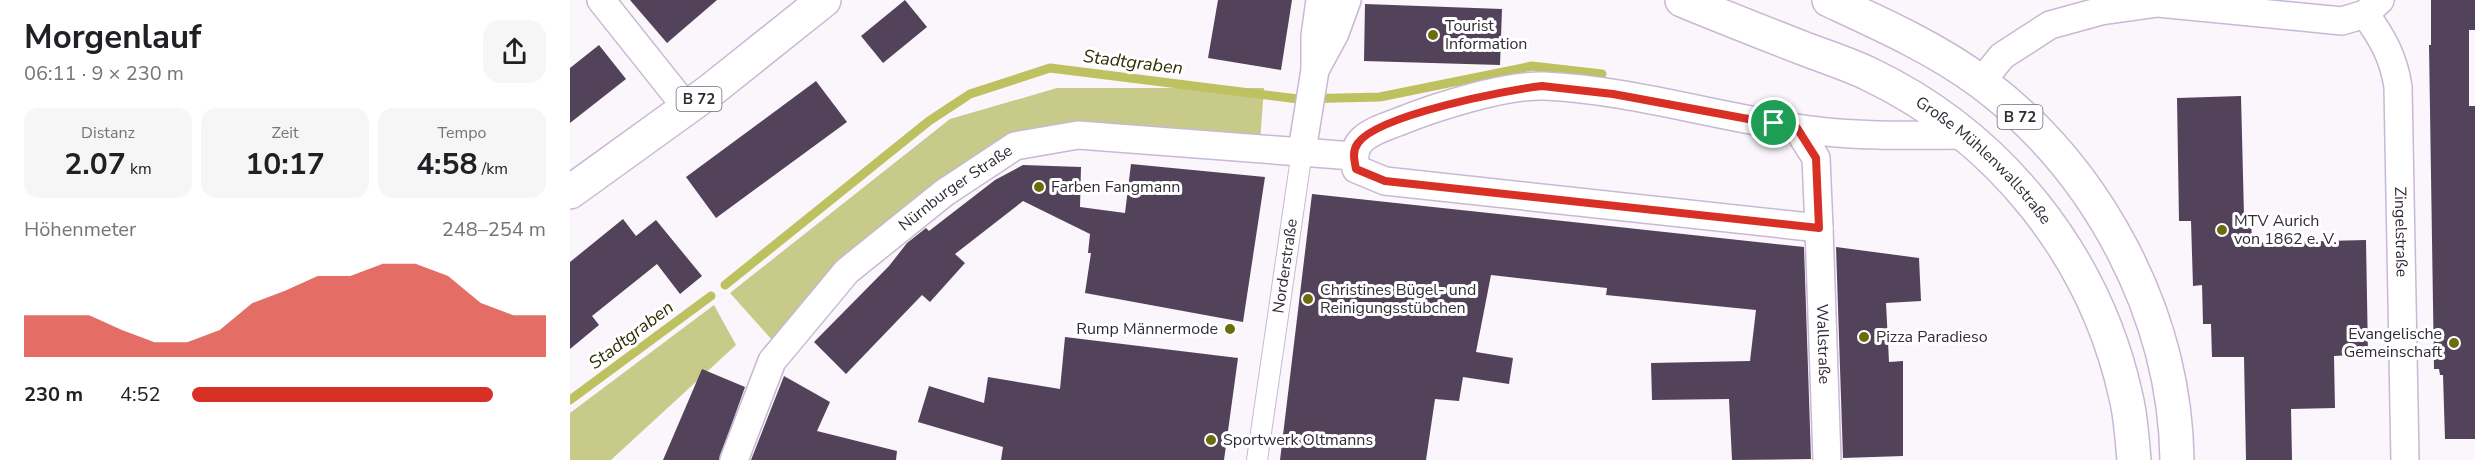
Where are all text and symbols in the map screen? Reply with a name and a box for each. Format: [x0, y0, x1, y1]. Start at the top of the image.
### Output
text: Morgenlauf [24, 15, 201, 60]
place label: Tourist Information [1445, 15, 1527, 55]
button: share [483, 20, 546, 83]
marker: Tourist Information [1426, 28, 1440, 42]
water label: Stadtgraben [1082, 44, 1184, 80]
text: 06:11 · 9 × 230 m [24, 60, 184, 87]
road number: B 72 [676, 87, 722, 111]
street label: Große Mühlenwallstraße [1911, 91, 2056, 229]
pin [1748, 97, 1799, 148]
road number: B 72 [1998, 105, 2042, 129]
icon: arrive [1757, 106, 1790, 139]
text: Distanz [81, 122, 135, 144]
text: Zeit [271, 122, 299, 144]
text: Tempo [438, 122, 486, 144]
street label: Nürnburger Straße [894, 140, 1017, 236]
text: 2.07 [64, 144, 126, 185]
text: 10:17 [245, 144, 325, 185]
text: 4:58 [416, 144, 478, 185]
text: km [126, 158, 152, 180]
text: /km [478, 158, 508, 180]
place label: Farben Fangmann [1051, 176, 1180, 198]
marker: Farben Fangmann [1032, 180, 1046, 194]
street label: Zingelstraße [2389, 187, 2413, 277]
place label: MTV Aurich von 1862 e. V. [2234, 210, 2337, 250]
text: Höhenmeter [24, 216, 136, 243]
text: 248–254 m [442, 216, 546, 243]
street label: Norderstraße [1267, 217, 1303, 315]
marker: MTV Aurich von 1862 e. V. [2215, 223, 2229, 237]
place label: Christines Bügel- und Reinigungsstübchen [1320, 279, 1476, 319]
marker: Christines Bügel- und Reinigungsstübchen [1301, 292, 1315, 306]
water label: Stadtgraben [584, 295, 678, 375]
street label: Wallstraße [1811, 303, 1835, 384]
place label: Rump Männermode [1076, 318, 1218, 340]
marker: Rump Männermode [1223, 322, 1237, 336]
place label: Evangelische Gemeinschaft [2344, 323, 2442, 363]
place label: Pizza Paradieso [1876, 326, 1988, 348]
marker: Pizza Paradieso [1857, 330, 1871, 344]
marker: Evangelische Gemeinschaft [2447, 336, 2461, 350]
text: 230 m [24, 381, 83, 408]
text: 4:52 [120, 381, 161, 408]
place label: Sportwerk Oltmanns [1223, 429, 1373, 451]
marker: Sportwerk Oltmanns [1204, 433, 1218, 447]

